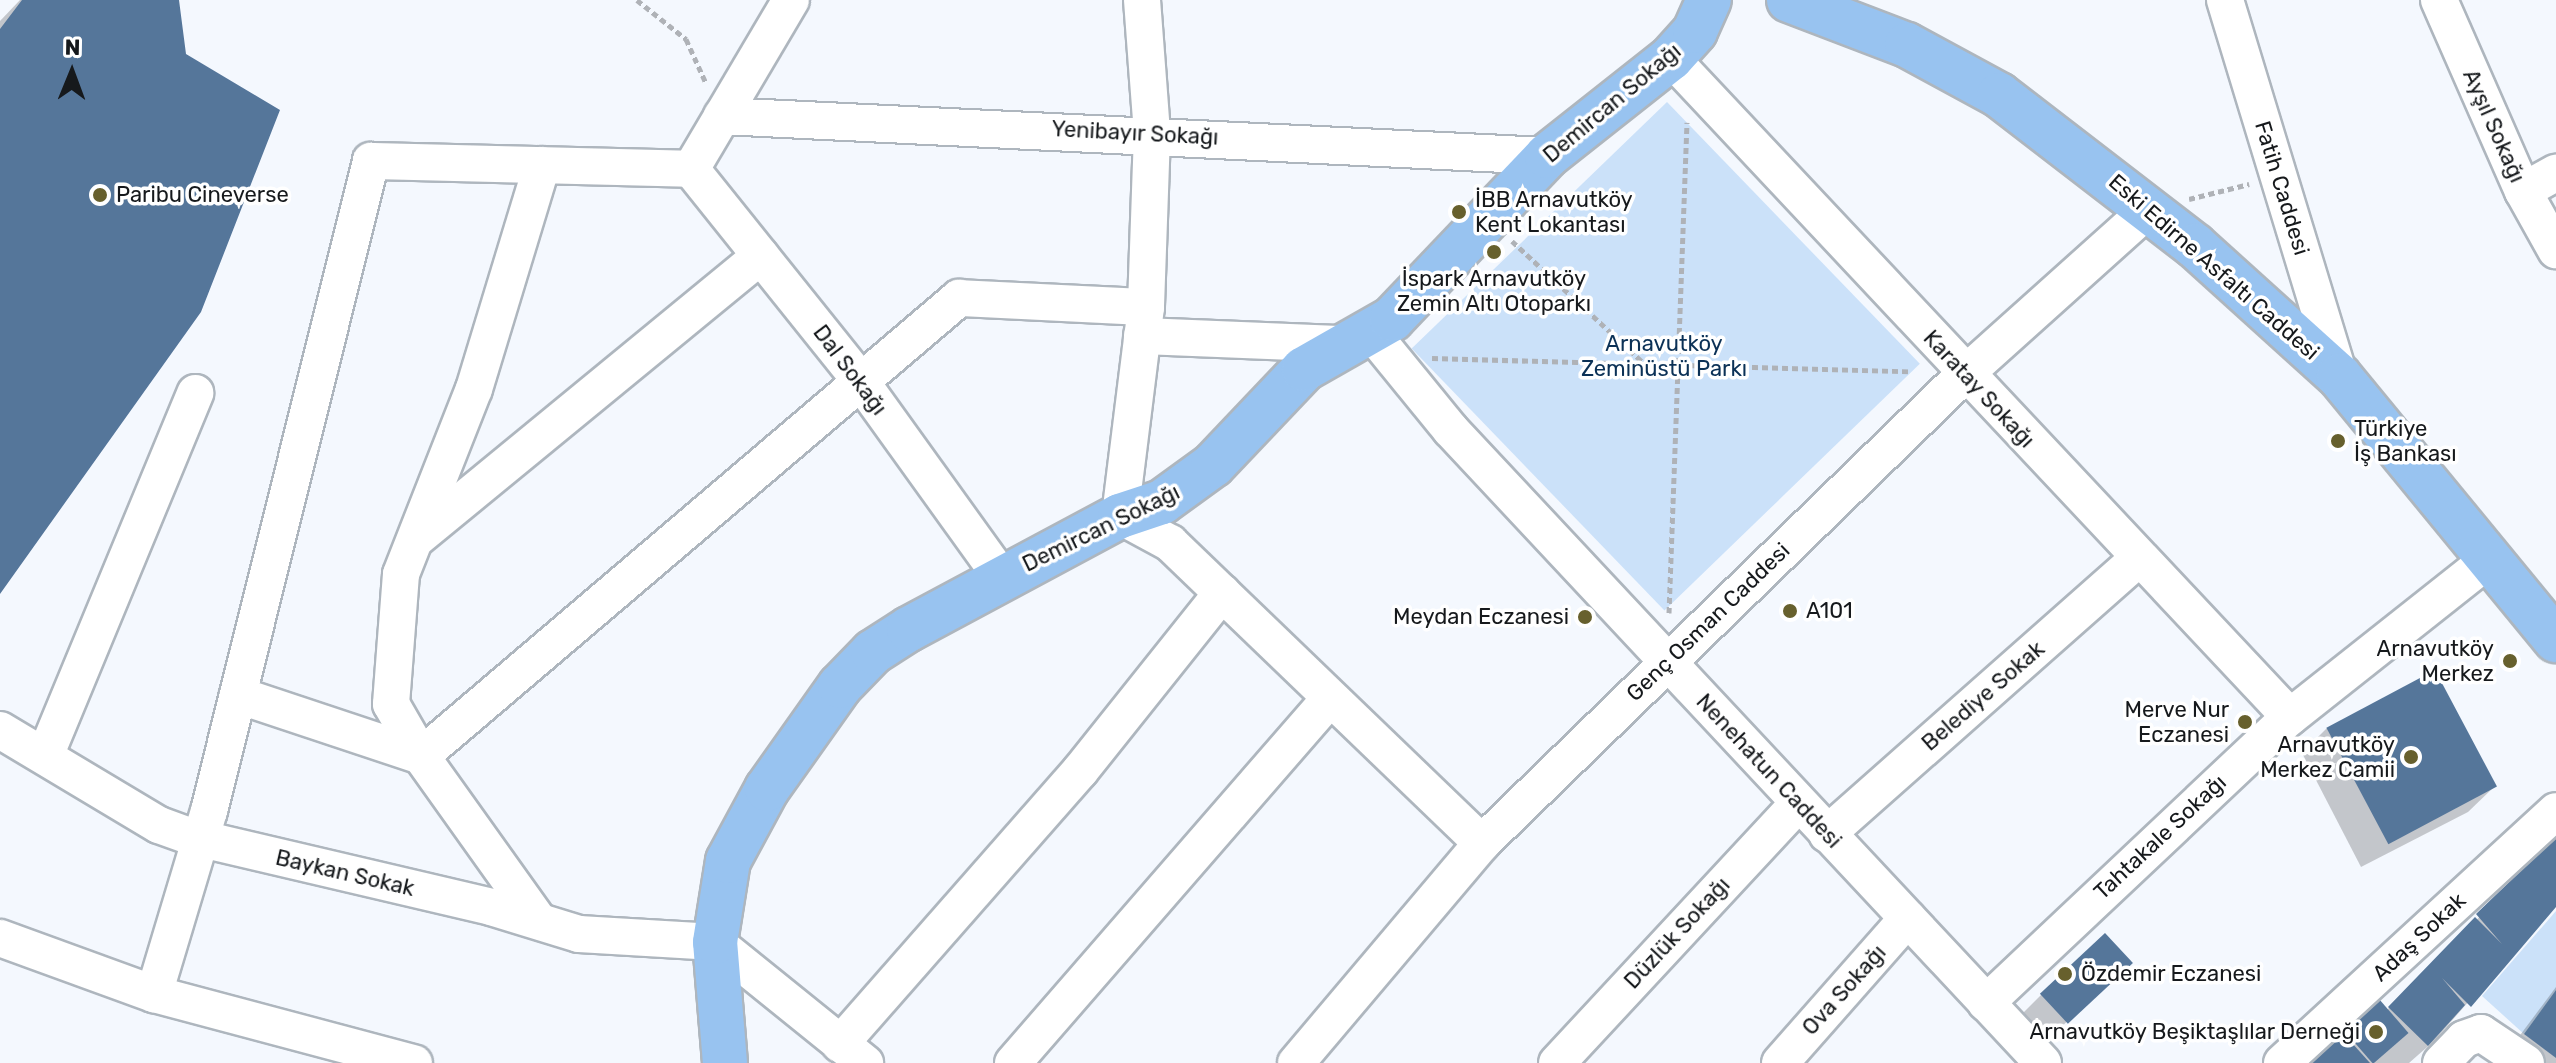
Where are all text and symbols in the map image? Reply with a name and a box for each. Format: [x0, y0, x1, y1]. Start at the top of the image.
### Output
north arrow [32, 32, 112, 112]
text: N [64, 34, 81, 61]
street label: Demircan Sokağı [1538, 38, 1686, 168]
street label: Ayşıl Sokağı [2457, 65, 2531, 187]
street label: Yenibayır Sokağı [1051, 115, 1219, 151]
street label: Fatih Caddesi [2249, 118, 2315, 258]
street label: Eski Edirne Asfaltı Caddesi [2103, 168, 2325, 366]
place label: Paribu Cineverse [116, 182, 289, 208]
marker: Paribu Cineverse [91, 186, 109, 204]
place label: İBB Arnavutköy Kent Lokantası [1475, 186, 1633, 238]
marker: İBB Arnavutköy Kent Lokantası [1450, 203, 1468, 221]
marker: İspark Arnavutköy Zemin Altı Otoparkı [1485, 243, 1503, 261]
place label: İspark Arnavutköy Zemin Altı Otoparkı [1397, 265, 1591, 316]
street label: Dal Sokağı [808, 320, 892, 420]
street label: Karatay Sokağı [1918, 325, 2040, 453]
park label: Arnavutköy Zeminüstü Parkı [1581, 330, 1747, 382]
place label: Türkiye İş Bankası [2354, 415, 2457, 466]
marker: Türkiye İş Bankası [2329, 432, 2347, 450]
street label: Demircan Sokağı [1018, 479, 1184, 577]
street label: Genç Osman Caddesi [1621, 537, 1795, 707]
place label: A101 [1806, 598, 1853, 624]
marker: A101 [1781, 602, 1799, 620]
place label: Meydan Eczanesi [1393, 604, 1569, 630]
marker: Meydan Eczanesi [1576, 608, 1594, 626]
place label: Arnavutköy Merkez [2376, 635, 2494, 686]
street label: Belediye Sokak [1916, 636, 2050, 756]
marker: Arnavutköy Merkez [2501, 652, 2519, 670]
street label: Nenehatun Caddesi [1691, 688, 1847, 854]
place label: Merve Nur Eczanesi [2124, 696, 2229, 748]
marker: Merve Nur Eczanesi [2236, 713, 2254, 731]
place label: Arnavutköy Merkez Camii [2260, 731, 2395, 782]
marker: Arnavutköy Merkez Camii [2402, 748, 2420, 766]
street label: Tahtakale Sokağı [2088, 769, 2232, 905]
street label: Baykan Sokak [273, 844, 417, 902]
street label: Düzlük Sokağı [1619, 872, 1735, 994]
street label: Adaş Sokak [2367, 887, 2471, 987]
street label: Ova Sokağı [1797, 939, 1891, 1041]
place label: Özdemir Eczanesi [2081, 961, 2262, 987]
marker: Özdemir Eczanesi [2056, 965, 2074, 983]
place label: Arnavutköy Beşiktaşlılar Derneği [2028, 1019, 2360, 1045]
marker: Arnavutköy Beşiktaşlılar Derneği [2367, 1023, 2385, 1041]

